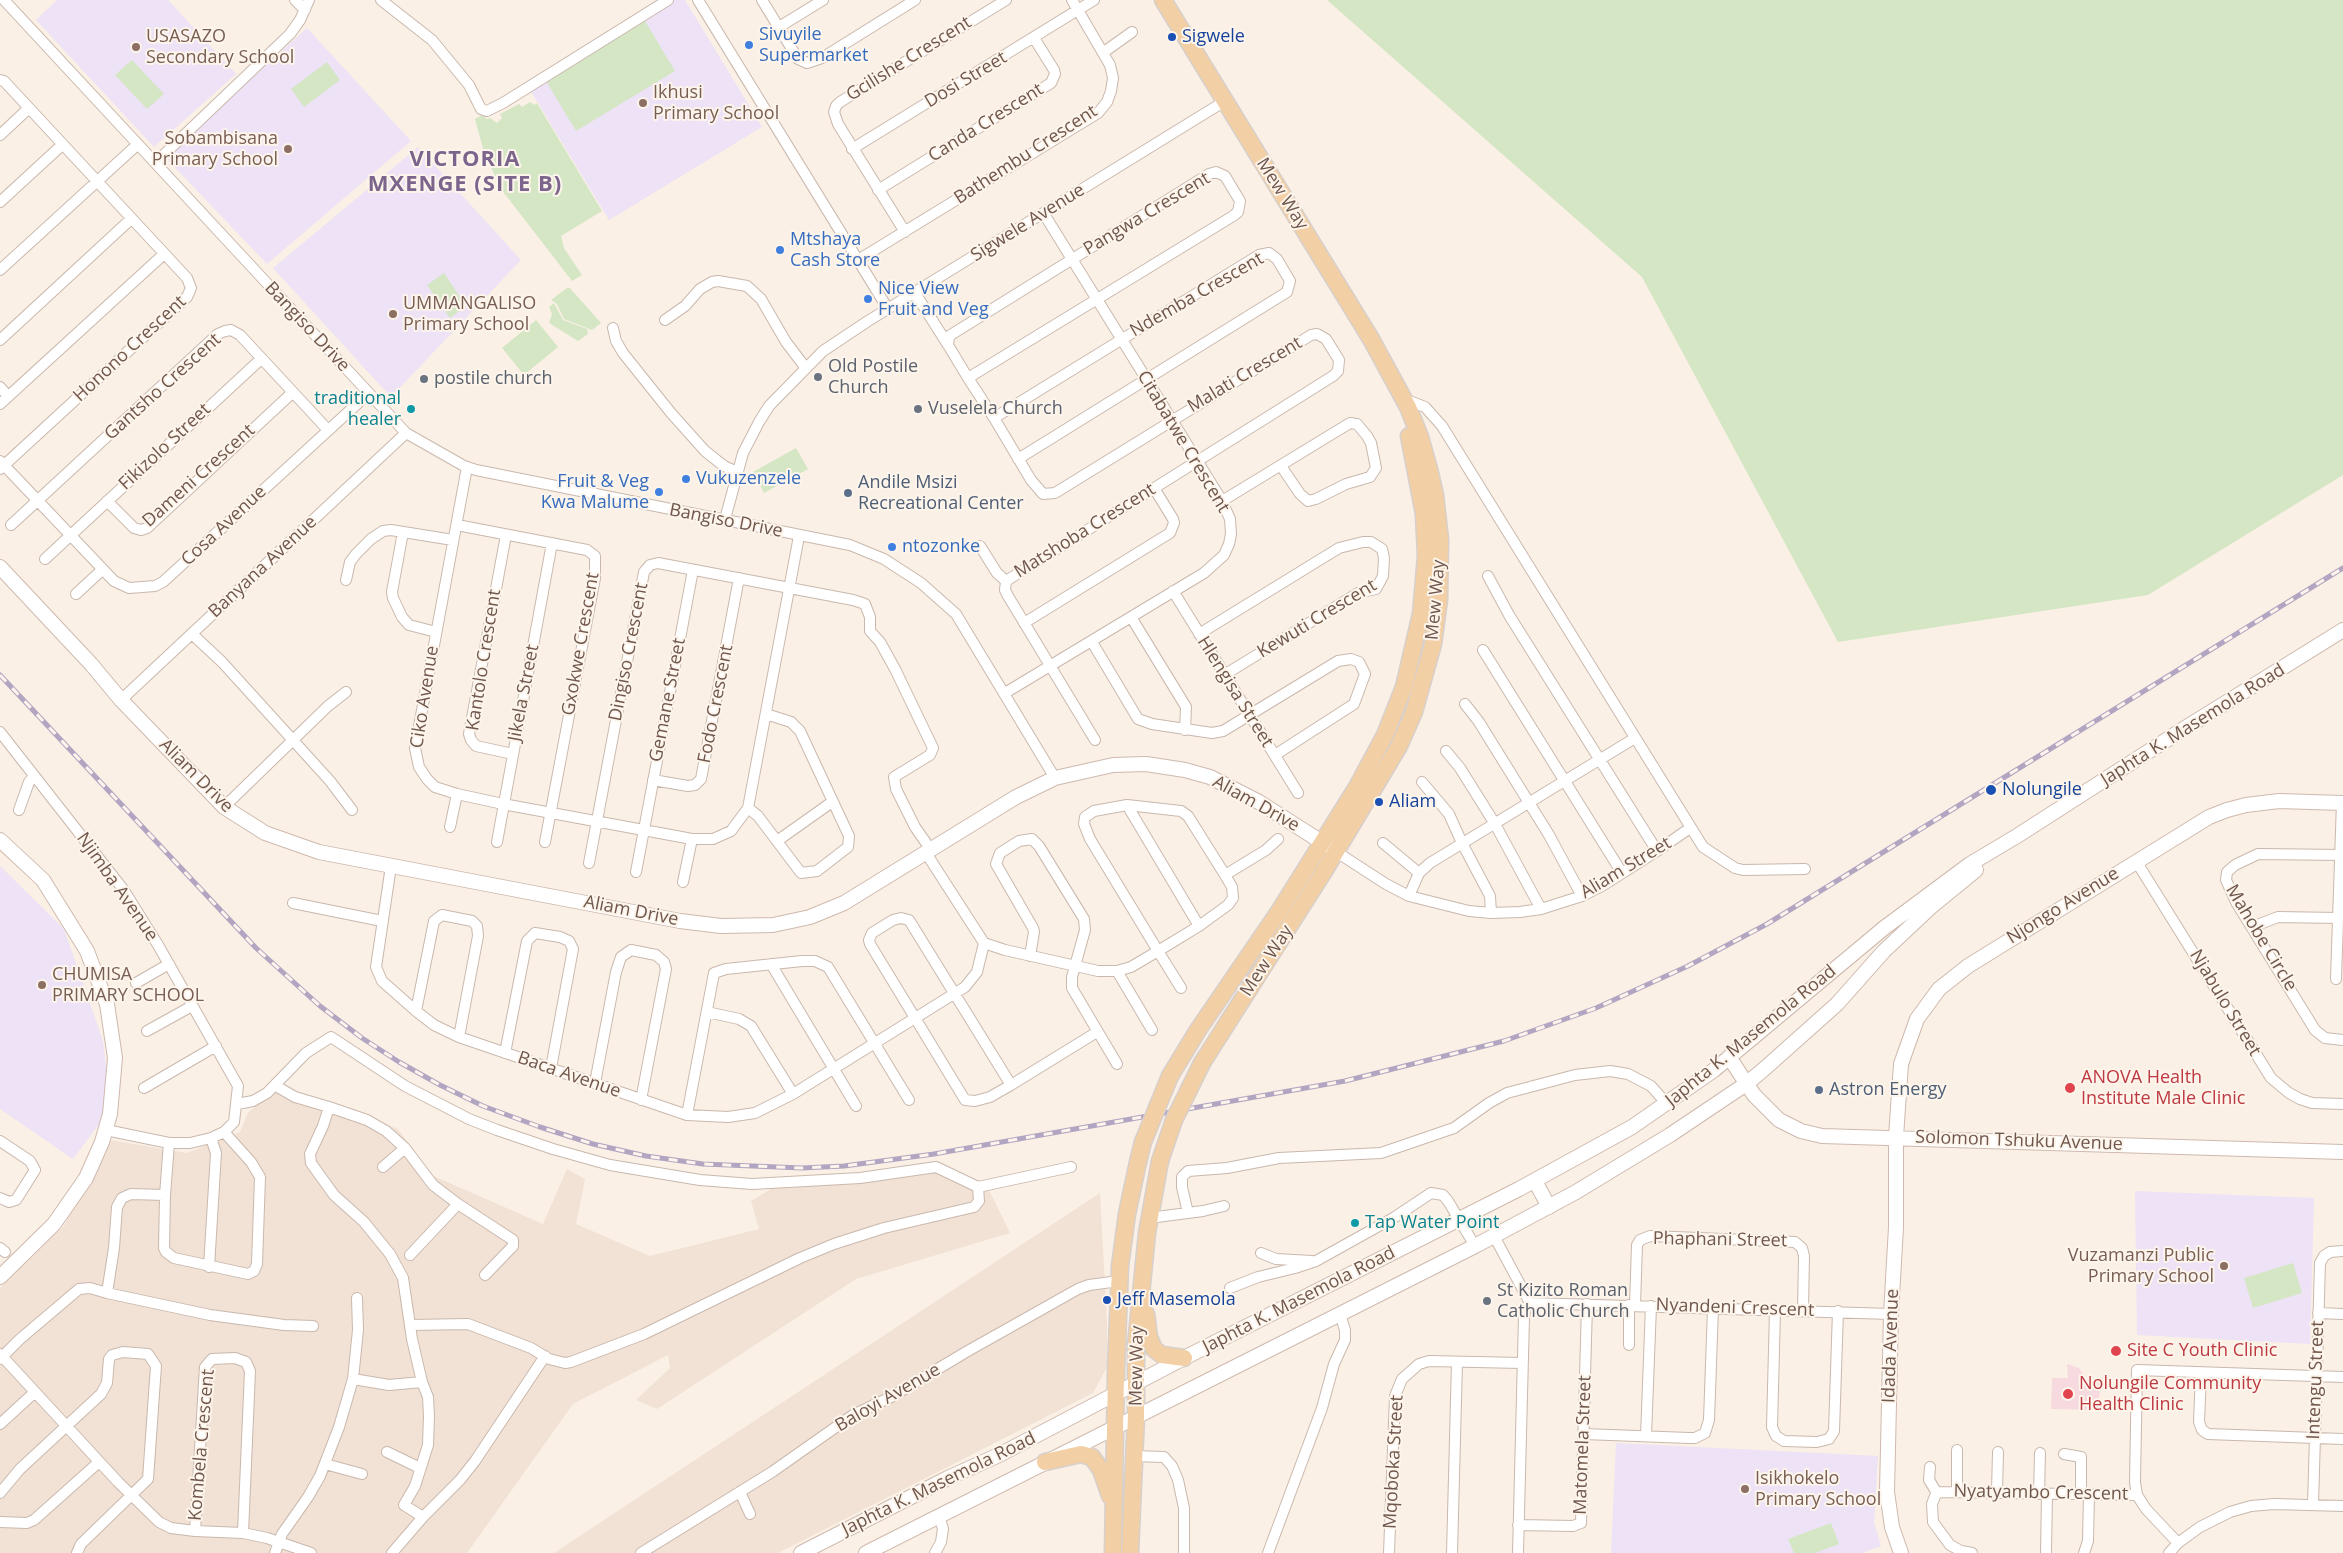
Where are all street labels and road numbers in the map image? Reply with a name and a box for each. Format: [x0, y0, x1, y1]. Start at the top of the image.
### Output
street label: Gcilishe Crescent [843, 12, 975, 106]
street label: Dosi Street [921, 47, 1011, 113]
street label: Canda Crescent [924, 79, 1048, 167]
street label: Bathembu Crescent [950, 101, 1102, 209]
street label: Mew Way [1251, 154, 1313, 234]
street label: Pangwa Crescent [1080, 168, 1214, 260]
street label: Sigwele Avenue [967, 179, 1089, 267]
street label: Ndemba Crescent [1126, 248, 1268, 342]
street label: Bangiso Drive [260, 278, 354, 376]
street label: Honono Crescent [69, 291, 191, 407]
street label: Gantsho Crescent [100, 329, 226, 445]
street label: Malati Crescent [1184, 332, 1306, 418]
street label: Citabatwe Crescent [1132, 367, 1234, 517]
street label: Fikizolo Street [115, 399, 215, 495]
street label: Dameni Crescent [138, 420, 260, 532]
street label: Matshoba Crescent [1010, 479, 1160, 583]
street label: Cosa Avenue [177, 481, 271, 571]
street label: Bangiso Drive [667, 499, 785, 543]
street label: Banyana Avenue [204, 511, 322, 623]
street label: Mew Way [1422, 559, 1450, 641]
street label: Gxokwe Crescent [558, 571, 604, 717]
street label: Kewuti Crescent [1253, 575, 1381, 663]
street label: Dingiso Crescent [605, 581, 653, 723]
street label: Kantolo Crescent [462, 588, 506, 732]
street label: Hlengisa Street [1192, 633, 1278, 751]
street label: Gemane Street [645, 636, 691, 764]
street label: Jikela Street [504, 643, 544, 743]
street label: Fodo Crescent [694, 643, 738, 765]
street label: Ciko Avenue [406, 644, 444, 750]
street label: Japhta K. Masemola Road [2097, 659, 2289, 791]
street label: Aliam Drive [154, 734, 238, 818]
street label: Aliam Drive [1209, 771, 1303, 837]
street label: Njimba Avenue [72, 829, 162, 945]
street label: Aliam Street [1577, 832, 1675, 904]
street label: Njongo Avenue [2003, 863, 2123, 949]
street label: Mahobe Circle [2221, 881, 2301, 995]
street label: Aliam Drive [582, 891, 680, 931]
street label: Mew Way [1236, 921, 1298, 1001]
street label: Njabulo Street [2185, 946, 2265, 1060]
street label: Japhta K. Masemola Road [1661, 961, 1841, 1111]
street label: Baca Avenue [515, 1047, 623, 1103]
street label: Solomon Tshuku Avenue [1915, 1127, 2123, 1155]
street label: Phaphani Street [1653, 1228, 1787, 1252]
street label: Japhta K. Masemola Road [1199, 1242, 1399, 1358]
street label: Idada Avenue [1878, 1288, 1904, 1404]
street label: Nyandeni Crescent [1655, 1294, 1815, 1322]
street label: Intengu Street [2303, 1320, 2329, 1440]
street label: Mew Way [1125, 1326, 1149, 1406]
street label: Baloyi Avenue [832, 1359, 944, 1437]
street label: Kombela Crescent [185, 1368, 219, 1522]
street label: Matomela Street [1570, 1375, 1596, 1515]
street label: Mqoboka Street [1380, 1394, 1408, 1530]
street label: Japhta K. Masemola Road [839, 1428, 1039, 1540]
street label: Nyatyambo Crescent [1953, 1481, 2129, 1505]

